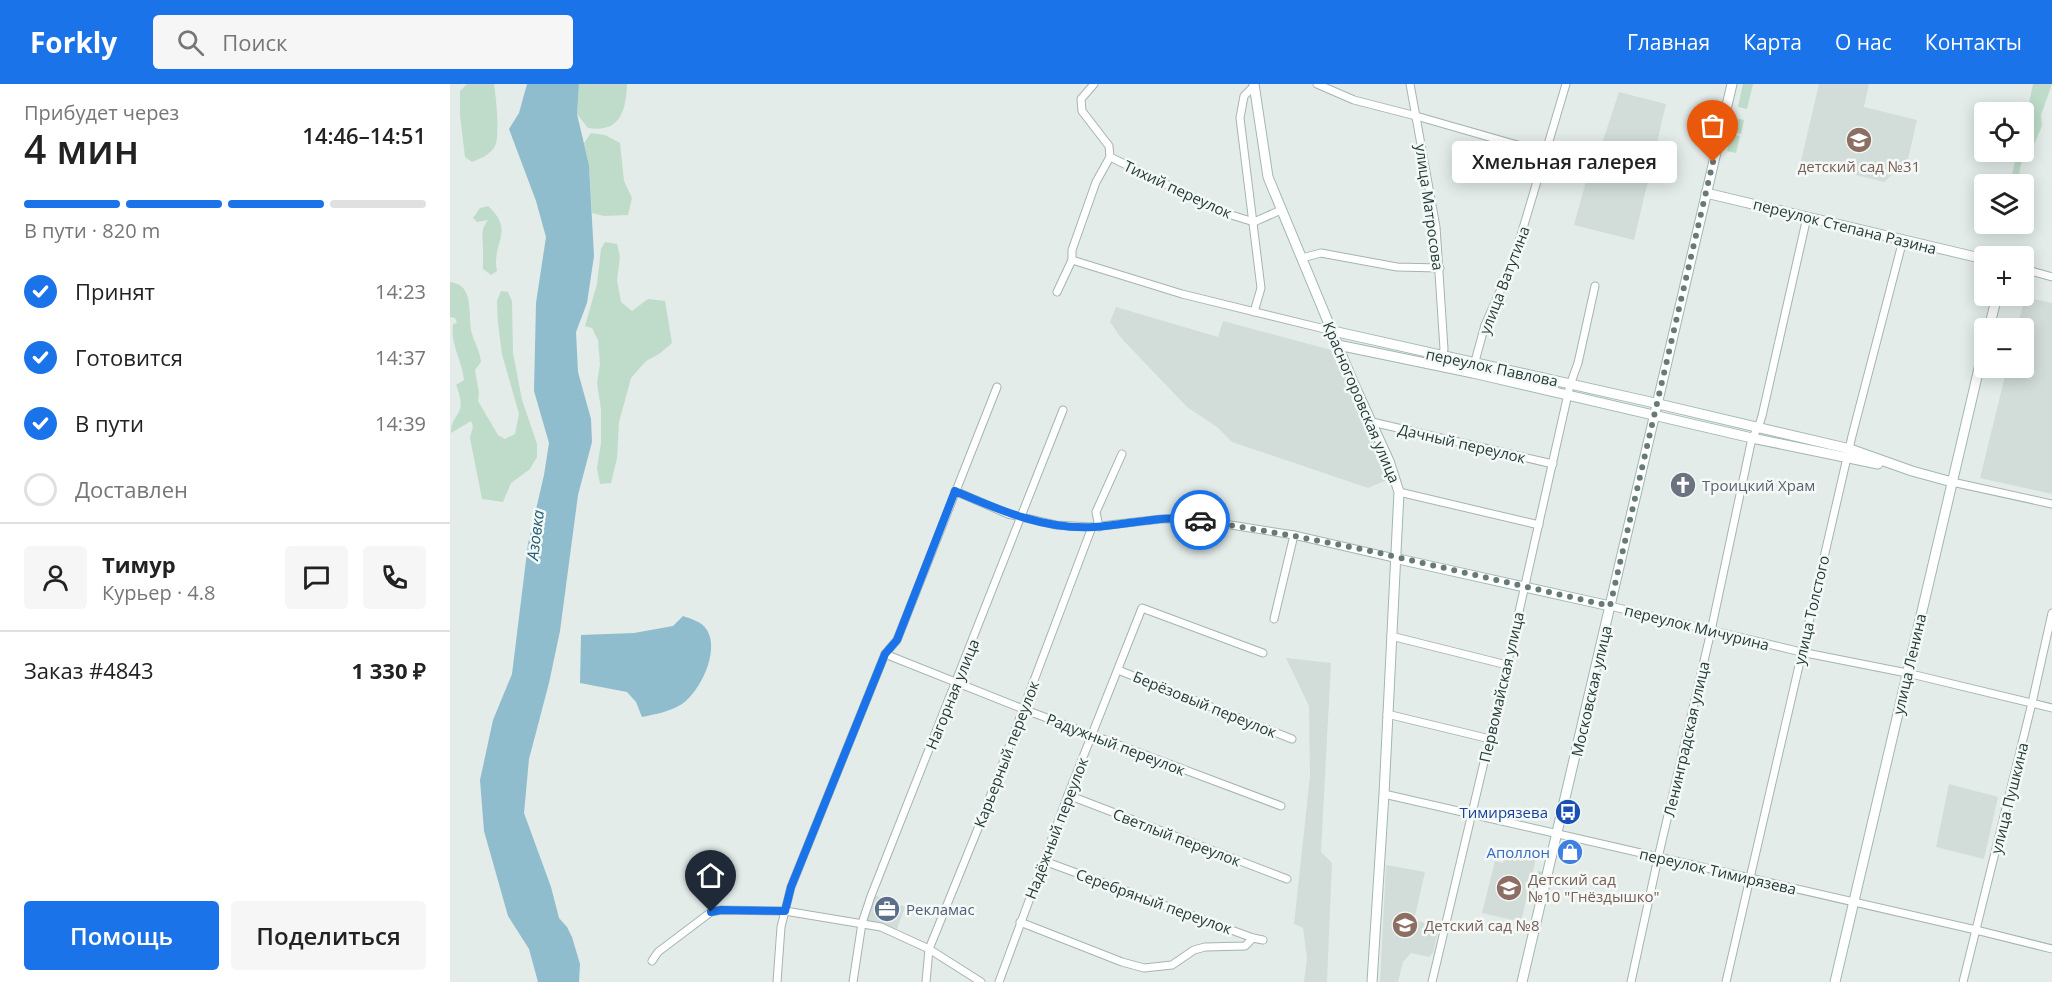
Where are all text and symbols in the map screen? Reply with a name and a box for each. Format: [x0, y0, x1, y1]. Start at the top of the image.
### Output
search box [153, 15, 573, 69]
text: Forkly [30, 23, 117, 61]
icon: search [174, 26, 207, 59]
text: Поиск [222, 27, 287, 57]
text: Главная [1627, 28, 1710, 56]
text: Карта [1743, 28, 1802, 56]
text: О нас [1835, 28, 1892, 56]
text: Контакты [1925, 28, 2022, 56]
text: Прибудет через [24, 99, 179, 126]
pin [1687, 100, 1738, 162]
map controls [1974, 102, 2034, 378]
button: locate [1974, 102, 2034, 162]
icon: bag [1696, 109, 1729, 142]
text: 14:46–14:51 [302, 120, 426, 150]
text: 4 мин [24, 122, 139, 175]
school or university icon: детский сад №31 [1844, 125, 1874, 155]
callout: Хмельная галерея [1452, 141, 1677, 183]
street label: улица Матросова [1411, 142, 1449, 272]
text: Хмельная галерея [1472, 148, 1657, 175]
street label: Тихий переулок [1121, 155, 1235, 223]
place label: детский сад №31 [1798, 156, 1920, 176]
button: layers [1974, 174, 2034, 234]
street label: переулок Степана Разина [1751, 194, 1939, 258]
text: В пути · 820 m [24, 217, 160, 244]
street label: улица Ватутина [1474, 223, 1534, 337]
button: + [1974, 246, 2034, 306]
icon: check [24, 275, 57, 308]
text: Принят [75, 276, 155, 306]
text: 14:23 [375, 278, 426, 305]
street label: Красногоровская улица [1319, 318, 1405, 486]
button: − [1974, 318, 2034, 378]
icon: check [24, 341, 57, 374]
text: Готовится [75, 342, 183, 372]
street label: переулок Павлова [1424, 343, 1560, 391]
text: 14:37 [375, 344, 426, 371]
icon: check [24, 407, 57, 440]
text: В пути [75, 408, 144, 438]
text: 14:39 [375, 410, 426, 437]
street label: Дачный переулок [1396, 419, 1528, 467]
church icon: Троицкий Храм [1668, 470, 1698, 500]
text: Доставлен [75, 474, 188, 504]
place label: Троицкий Храм [1702, 475, 1815, 495]
courier [1170, 490, 1230, 550]
icon: car [1184, 504, 1217, 537]
water label: Азовка [521, 509, 549, 562]
button: person [24, 546, 87, 609]
button: chat [285, 546, 348, 609]
button: phone [363, 546, 426, 609]
text: Тимур [102, 549, 176, 579]
street label: улица Толстого [1789, 553, 1833, 667]
text: Курьер · 4.8 [102, 579, 216, 606]
street label: переулок Мичурина [1623, 599, 1771, 655]
street label: Первомайская улица [1474, 610, 1528, 764]
street label: улица Ленина [1888, 612, 1930, 716]
street label: Московская улица [1566, 624, 1616, 758]
street label: Нагорная улица [921, 636, 983, 752]
text: Заказ #4843 [24, 655, 154, 685]
text: 1 330 ₽ [351, 655, 426, 685]
street label: Ленинградская улица [1658, 659, 1714, 819]
street label: Берёзовый переулок [1130, 666, 1280, 742]
street label: Карьерный переулок [969, 677, 1043, 830]
street label: Радужный переулок [1044, 708, 1189, 780]
street label: улица Пушкина [1985, 740, 2033, 856]
street label: Надёжный переулок [1020, 754, 1092, 902]
bus stop icon: Тимирязева [1553, 797, 1583, 827]
place label: Тимирязева [1460, 802, 1548, 822]
street label: Светлый переулок [1110, 803, 1244, 871]
shop icon: Аполлон [1555, 837, 1585, 867]
place label: Аполлон [1487, 842, 1550, 862]
street label: переулок Тимирязева [1638, 843, 1798, 899]
pin [685, 850, 736, 912]
icon: home [694, 859, 727, 892]
street label: Серебряный переулок [1073, 863, 1235, 939]
place label: Детский сад №10 "Гнёздышко" [1528, 869, 1660, 906]
school or university icon: Детский сад №10 "Гнёздышко" [1494, 873, 1524, 903]
office icon: Рекламас [872, 894, 902, 924]
place label: Рекламас [906, 899, 975, 919]
button: Помощь [24, 901, 219, 970]
button: Поделиться [231, 901, 426, 970]
school or university icon: Детский сад №8 [1390, 910, 1420, 940]
place label: Детский сад №8 [1424, 915, 1540, 935]

